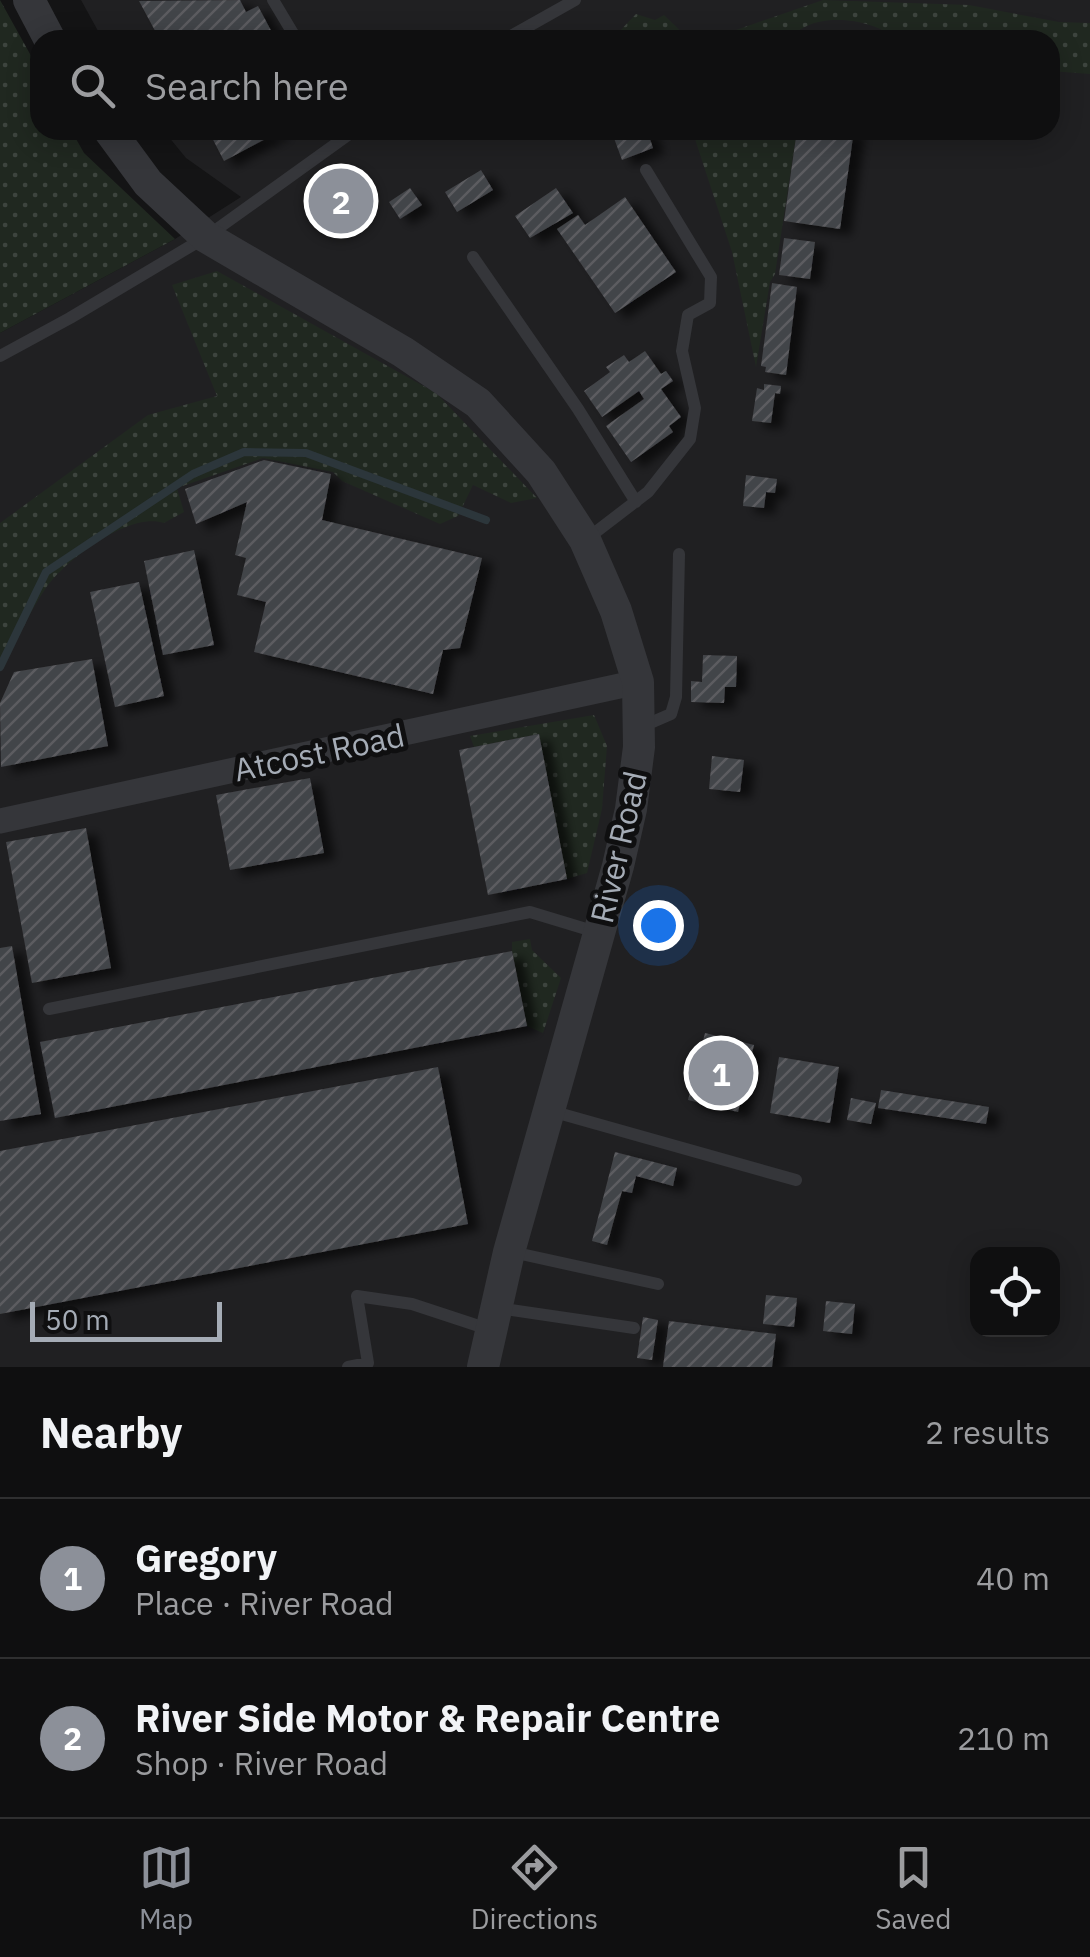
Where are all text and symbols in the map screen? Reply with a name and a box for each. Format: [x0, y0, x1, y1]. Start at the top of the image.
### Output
search box [30, 30, 1060, 140]
icon: search [65, 58, 120, 113]
text: Search here [145, 61, 349, 110]
pin: 2 [308, 164, 374, 238]
street label: Atcost Road [230, 713, 408, 791]
street label: River Road [580, 767, 656, 927]
your location [633, 900, 684, 951]
pin: 1 [688, 1036, 754, 1110]
map controls [970, 1247, 1060, 1337]
button: locate [970, 1247, 1060, 1337]
scale bar [30, 1297, 222, 1342]
text: 50 m [45, 1301, 110, 1338]
text: Nearby [40, 1405, 182, 1460]
text: 2 results [925, 1411, 1050, 1453]
text: Gregory [135, 1533, 277, 1582]
text: 1 [63, 1557, 82, 1599]
text: 40 m [976, 1557, 1050, 1599]
text: Place · River Road [135, 1582, 394, 1624]
text: River Side Motor & Repair Centre [135, 1693, 720, 1742]
text: 2 [63, 1717, 82, 1759]
text: 210 m [957, 1717, 1050, 1759]
text: Shop · River Road [135, 1742, 388, 1784]
tab: Map [139, 1840, 194, 1937]
tab: Directions [471, 1840, 598, 1937]
tab: Saved [875, 1840, 951, 1937]

